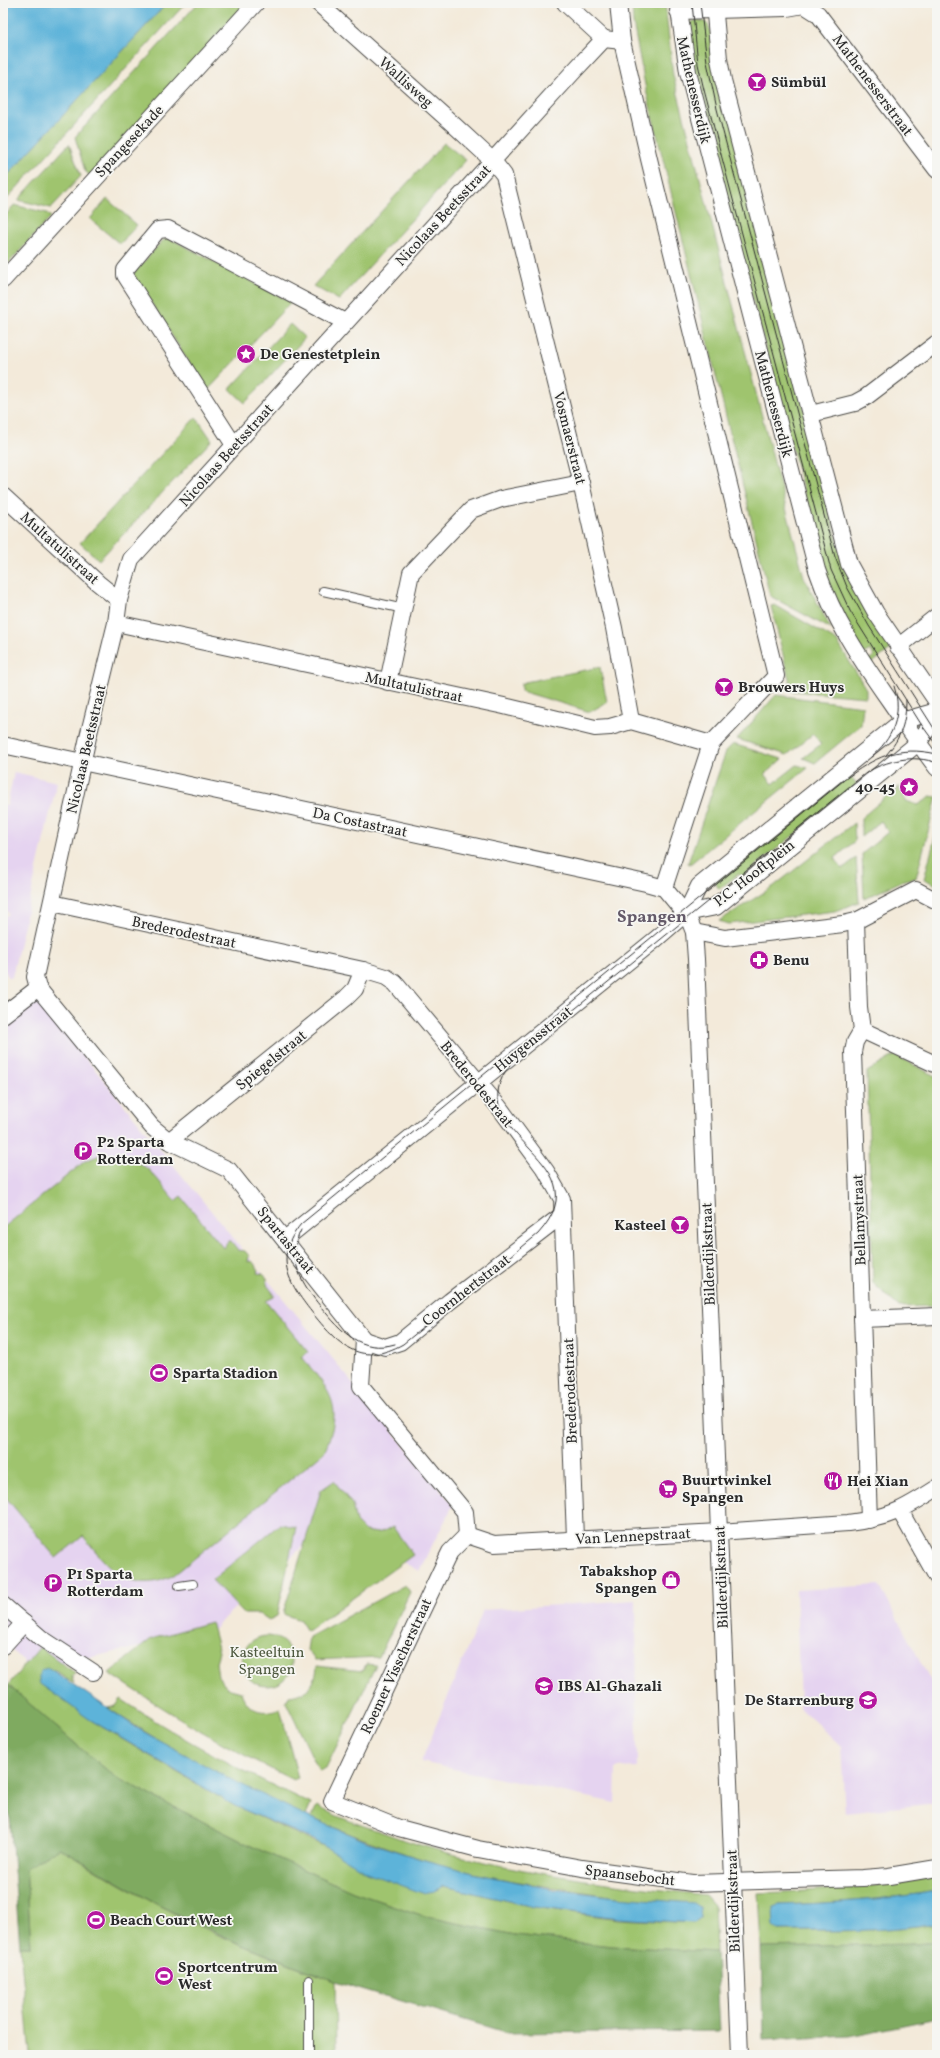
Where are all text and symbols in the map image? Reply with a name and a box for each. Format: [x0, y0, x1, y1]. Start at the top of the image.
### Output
street label: Mathenesserstraat [826, 31, 917, 141]
street label: Mathenesserdijk [670, 34, 715, 146]
street label: Wallisweg [373, 53, 437, 114]
bar icon: Sümbül [746, 71, 768, 93]
place label: Sümbül [771, 73, 826, 94]
street label: Spangesekade [91, 101, 169, 183]
street label: Nicolaas Beetsstraat [391, 161, 497, 272]
place icon: De Genestetplein [235, 343, 257, 365]
place label: De Genestetplein [260, 345, 380, 366]
street label: Mathenesserdijk [748, 349, 797, 460]
street label: Vosmaerstraat [547, 390, 590, 487]
street label: Nicolaas Beetsstraat [175, 400, 279, 512]
street label: Multatulistraat [15, 508, 103, 590]
street label: Multatulistraat [363, 668, 465, 709]
bar icon: Brouwers Huys [713, 676, 735, 698]
place label: Brouwers Huys [738, 678, 845, 699]
street label: Nicolaas Beetsstraat [62, 683, 113, 816]
place icon: 40-45 [898, 776, 920, 798]
place label: 40-45 [855, 778, 895, 799]
street label: Da Costastraat [310, 803, 409, 844]
street label: P.C. Hooftplein [710, 836, 800, 913]
district label: Spangen [617, 906, 687, 929]
street label: Brederodestraat [130, 912, 238, 955]
pharmacy icon: Benu [748, 949, 770, 971]
place label: Benu [773, 951, 810, 972]
street label: Huygensstraat [490, 1002, 578, 1078]
street label: Spiegelstraat [232, 1026, 312, 1096]
street label: Brederodestraat [434, 1037, 517, 1133]
place label: P2 Sparta Rotterdam [97, 1133, 174, 1171]
parking icon: P2 Sparta Rotterdam [72, 1140, 94, 1162]
street label: Bellamystraat [848, 1174, 873, 1266]
street label: Bilderdijkstraat [697, 1202, 722, 1306]
street label: Spartastraat [251, 1203, 319, 1279]
bar icon: Kasteel [669, 1214, 691, 1236]
place label: Kasteel [614, 1216, 666, 1237]
street label: Coornhertstraat [418, 1250, 515, 1332]
street label: Brederodestraat [559, 1338, 584, 1444]
sports icon: Sparta Stadion [148, 1362, 170, 1384]
place label: Sparta Stadion [173, 1364, 278, 1385]
restaurant icon: Hei Xian [822, 1470, 844, 1492]
place label: Buurtwinkel Spangen [682, 1471, 772, 1509]
place label: Hei Xian [847, 1472, 909, 1493]
supermarket icon: Buurtwinkel Spangen [657, 1478, 679, 1500]
street label: Van Lennepstraat [575, 1524, 691, 1551]
street label: Bilderdijkstraat [710, 1525, 735, 1629]
place label: Tabakshop Spangen [579, 1562, 657, 1600]
place label: P1 Sparta Rotterdam [67, 1565, 144, 1603]
shop icon: Tabakshop Spangen [660, 1569, 682, 1591]
parking icon: P1 Sparta Rotterdam [42, 1572, 64, 1594]
street label: Roemer Visscherstraat [357, 1595, 438, 1738]
park label: Kasteeltuin Spangen [229, 1643, 305, 1681]
school or university icon: IBS Al-Ghazali [533, 1675, 555, 1697]
place label: IBS Al-Ghazali [558, 1677, 662, 1698]
school or university icon: De Starrenburg [857, 1689, 879, 1711]
place label: De Starrenburg [745, 1691, 854, 1712]
street label: Bilderdijkstraat [722, 1849, 747, 1953]
street label: Spaansebocht [583, 1861, 676, 1892]
sports icon: Beach Court West [85, 1909, 107, 1931]
place label: Beach Court West [110, 1911, 233, 1932]
place label: Sportcentrum West [178, 1958, 278, 1996]
sports icon: Sportcentrum West [153, 1965, 175, 1987]

